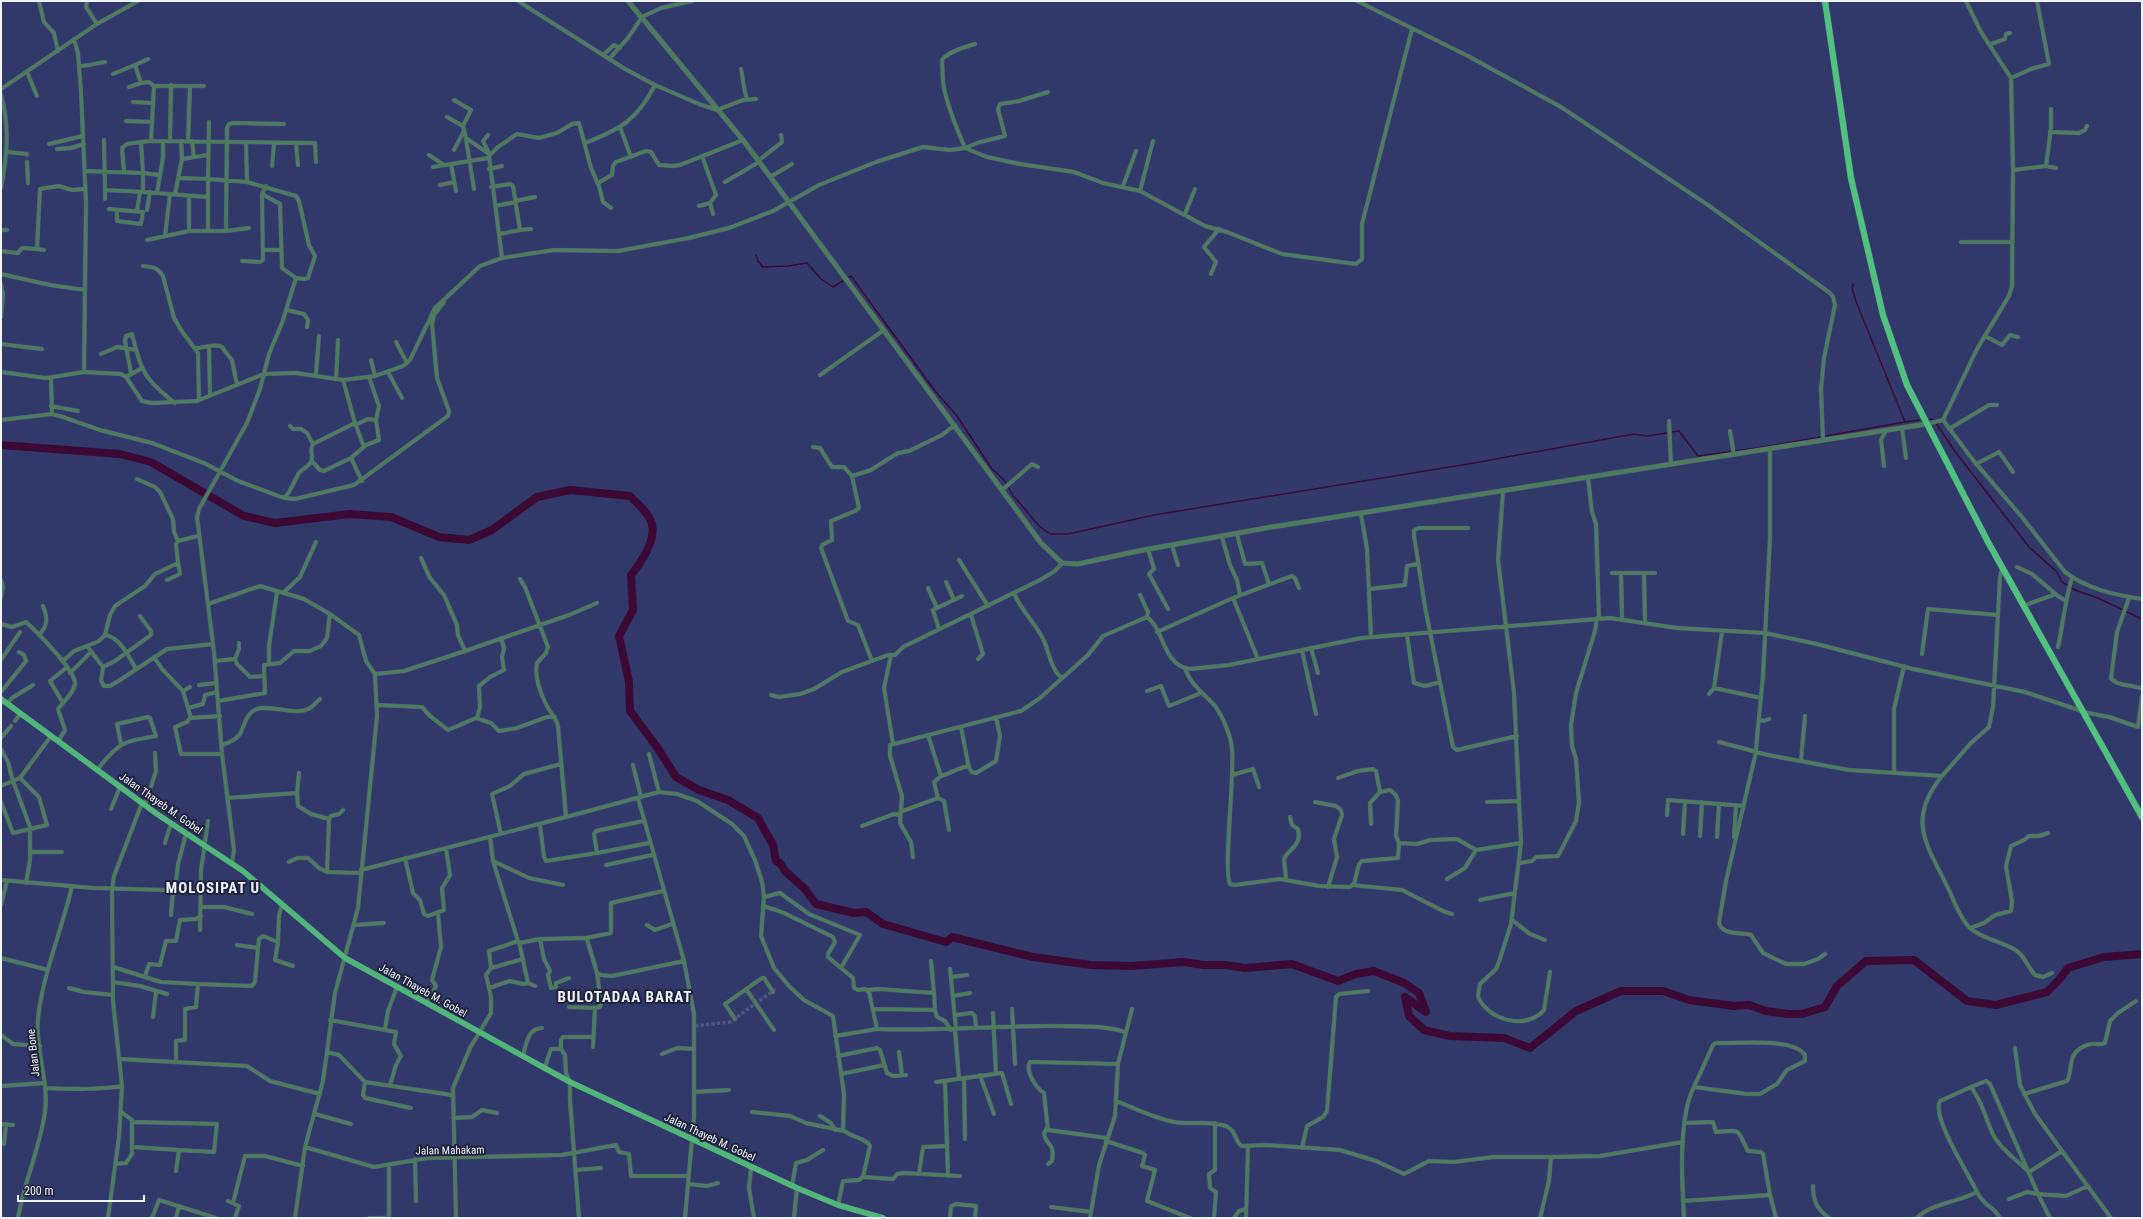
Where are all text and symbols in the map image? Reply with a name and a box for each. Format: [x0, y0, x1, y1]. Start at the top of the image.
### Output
street label: Jalan Thayeb M. Gobel [117, 770, 205, 837]
district label: MOLOSIPAT U [166, 879, 260, 897]
street label: Jalan Thayeb M. Gobel [376, 961, 469, 1020]
district label: BULOTADAA BARAT [558, 988, 692, 1006]
street label: Jalan Bone [25, 1028, 42, 1078]
street label: Jalan Thayeb M. Gobel [662, 1111, 757, 1164]
street label: Jalan Mahakam [415, 1143, 485, 1158]
scale bar [18, 1177, 144, 1203]
text: 200 m [24, 1184, 54, 1198]

